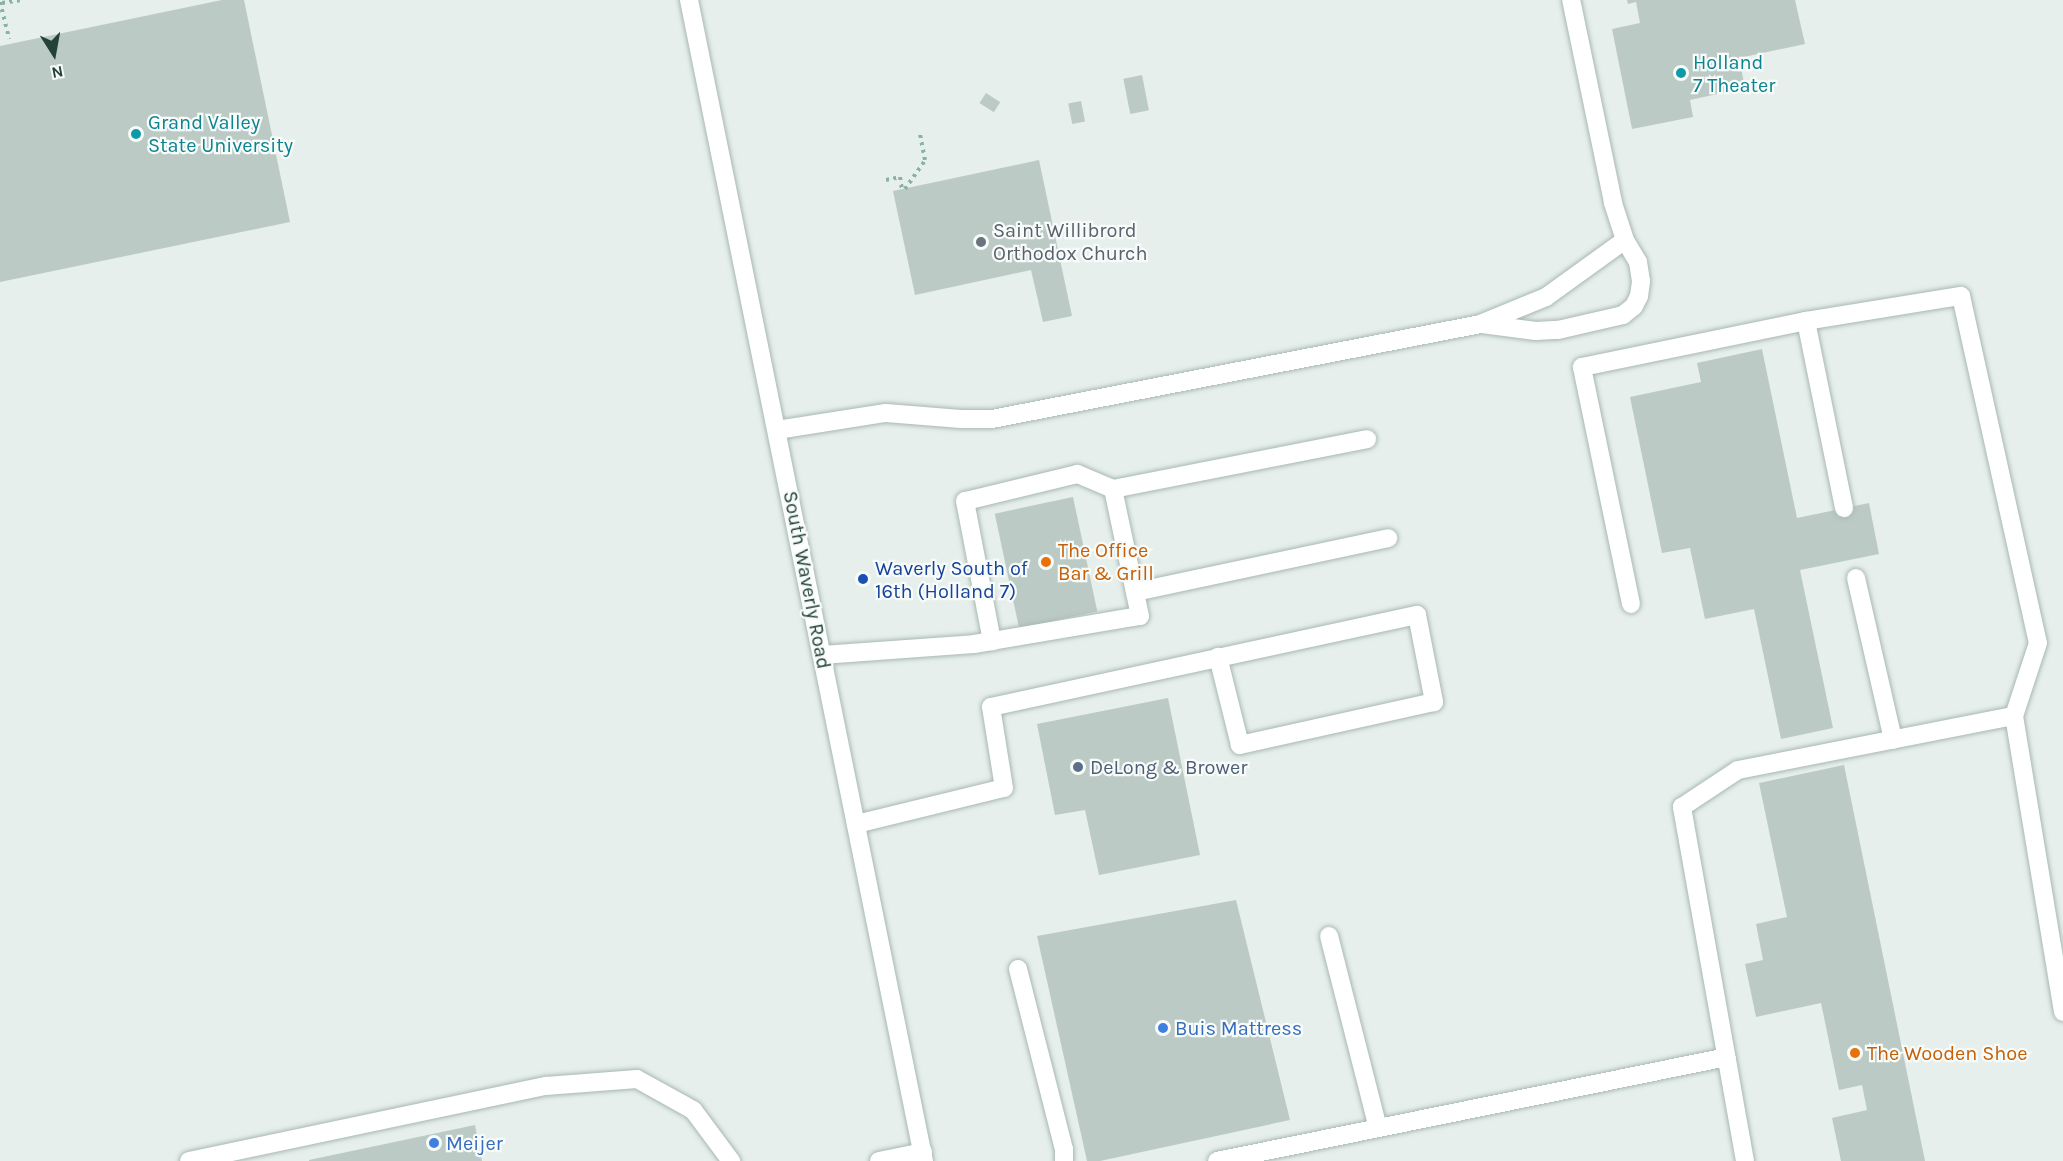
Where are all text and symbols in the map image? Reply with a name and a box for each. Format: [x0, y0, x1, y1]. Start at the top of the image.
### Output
north arrow [24, 24, 84, 84]
place label: Holland 7 Theater [1693, 50, 1776, 97]
text: N [50, 62, 65, 83]
marker: Holland 7 Theater [1674, 66, 1688, 80]
place label: Grand Valley State University [148, 110, 293, 157]
marker: Grand Valley State University [129, 127, 143, 141]
place label: Saint Willibrord Orthodox Church [993, 219, 1147, 266]
marker: Saint Willibrord Orthodox Church [974, 235, 988, 249]
street label: South Waverly Road [778, 489, 836, 671]
place label: The Office Bar & Grill [1058, 538, 1154, 585]
marker: The Office Bar & Grill [1039, 555, 1053, 569]
place label: Waverly South of 16th (Holland 7) [875, 556, 1028, 603]
marker: Waverly South of 16th (Holland 7) [856, 572, 870, 586]
place label: DeLong & Brower [1090, 755, 1247, 779]
marker: DeLong & Brower [1071, 760, 1085, 774]
place label: Buis Mattress [1175, 1016, 1302, 1040]
marker: Buis Mattress [1156, 1021, 1170, 1035]
place label: The Wooden Shoe [1867, 1041, 2027, 1065]
marker: The Wooden Shoe [1848, 1046, 1862, 1060]
place label: Meijer [446, 1131, 503, 1155]
marker: Meijer [427, 1136, 441, 1150]

